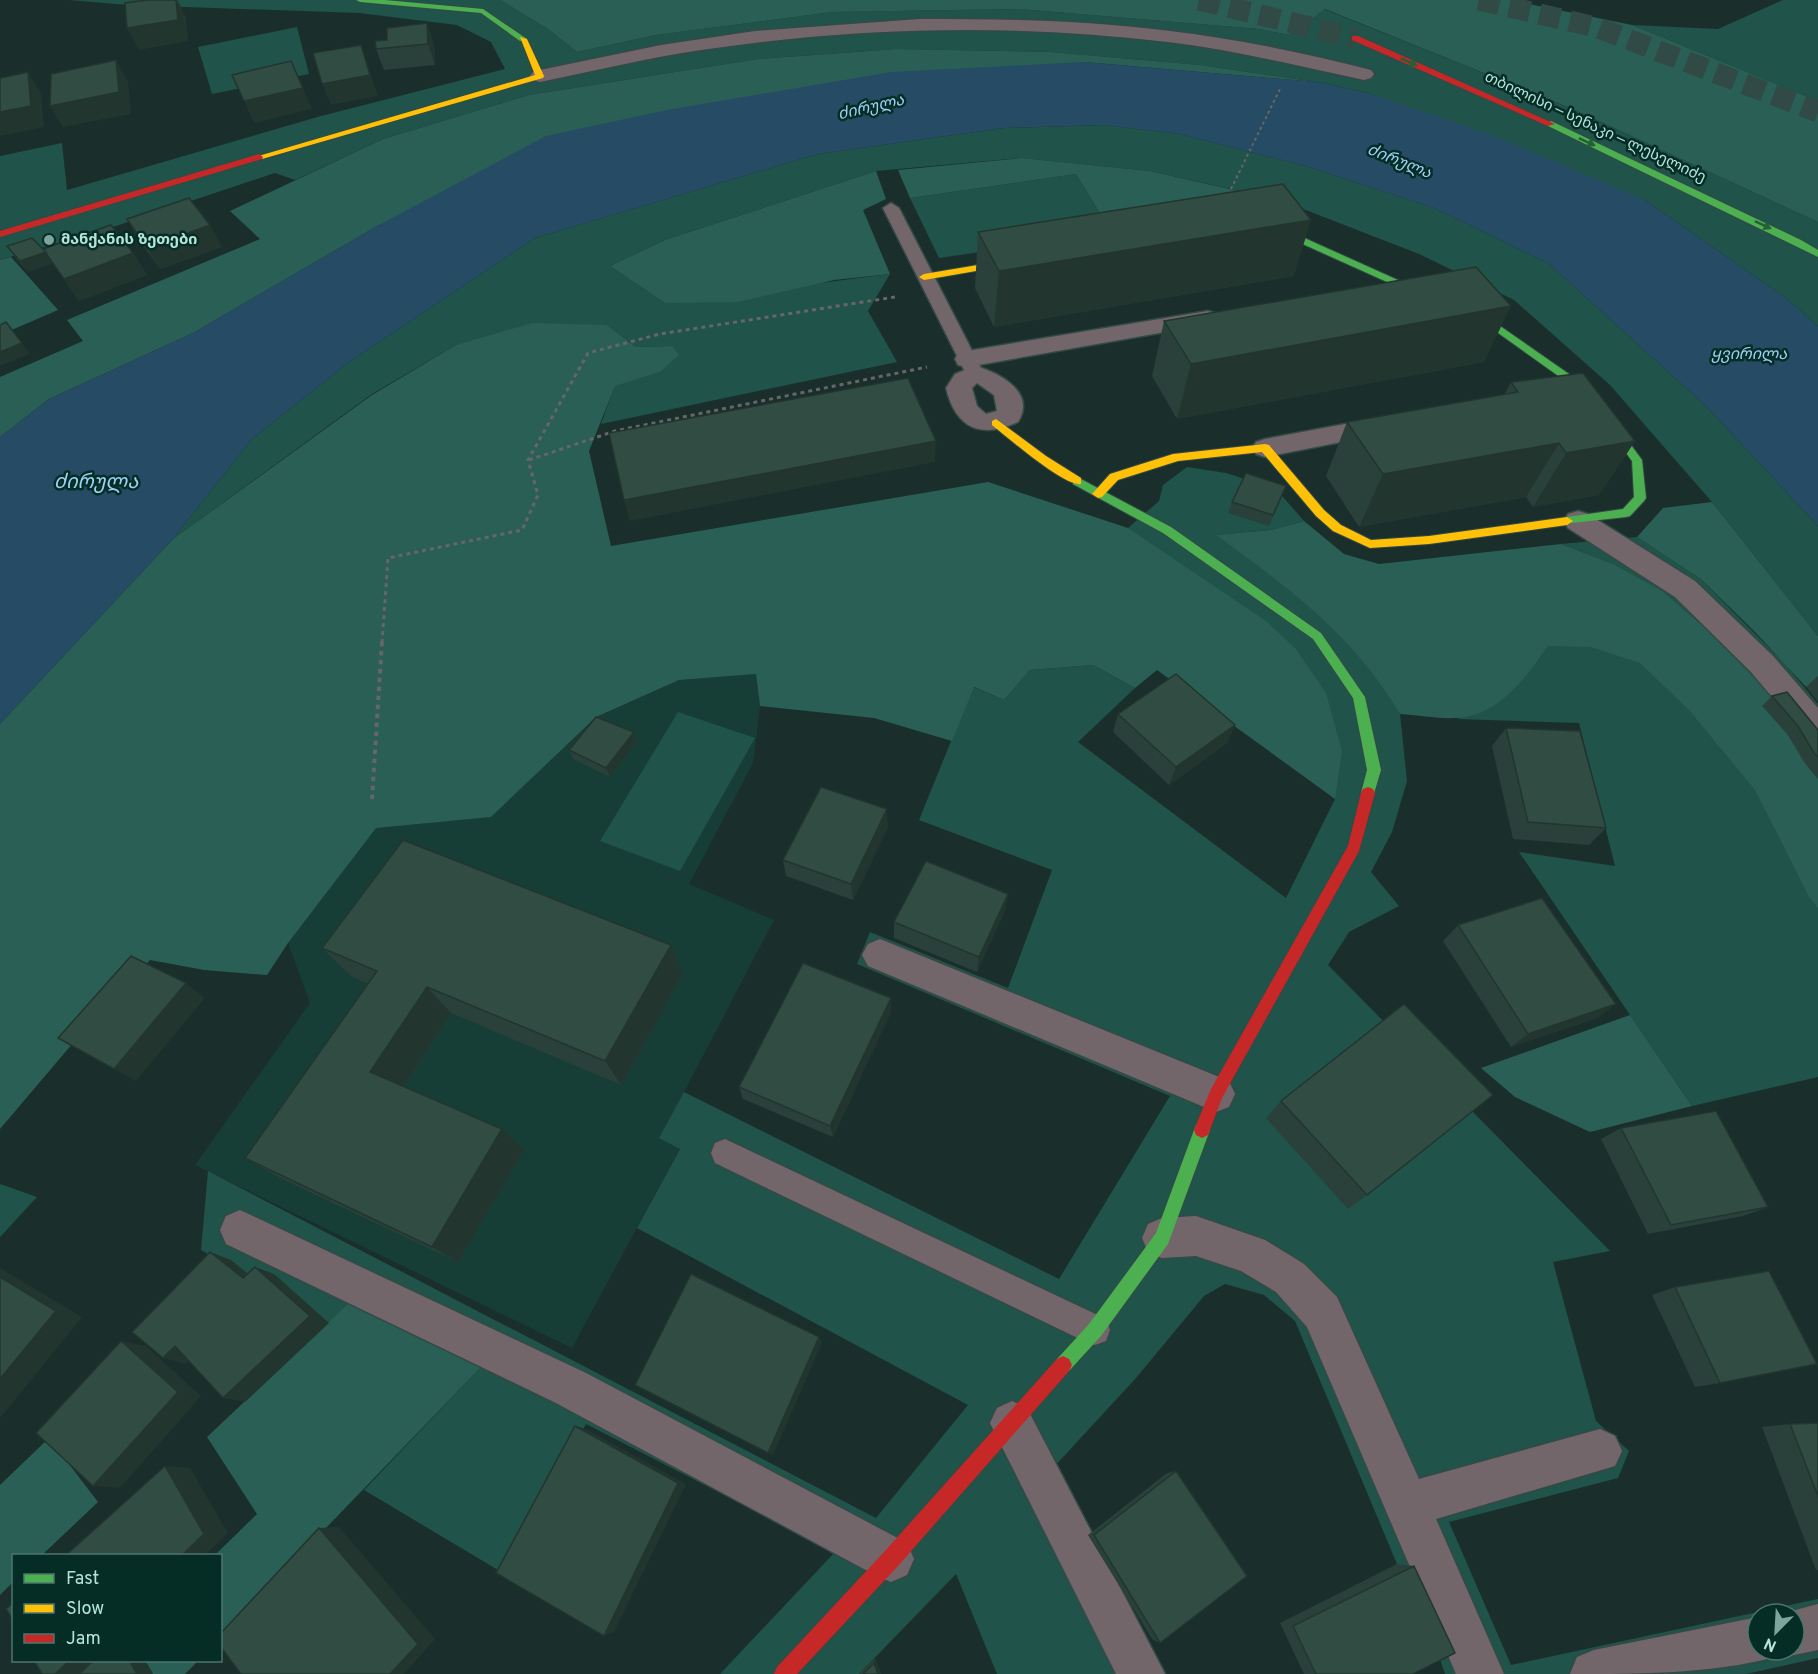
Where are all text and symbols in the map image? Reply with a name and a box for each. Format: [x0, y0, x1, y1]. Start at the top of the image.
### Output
one-way arrow [1400, 57, 1417, 66]
street label: თბილისი — სენაკი — ლესელიძე [1481, 68, 1709, 188]
water label: ძირულა [836, 91, 906, 125]
one-way arrow [1578, 137, 1595, 146]
water label: ძირულა [1364, 140, 1434, 184]
one-way arrow [1754, 221, 1771, 230]
place label: მანქანის ზეთები [61, 231, 197, 250]
marker: მანქანის ზეთები [42, 233, 56, 247]
water label: ყვირილა [1711, 345, 1787, 365]
water label: ძირულა [54, 470, 139, 496]
legend [12, 1554, 222, 1662]
text: Fast [66, 1568, 99, 1591]
text: Slow [66, 1598, 104, 1621]
north arrow [1746, 1602, 1806, 1662]
text: Jam [66, 1628, 101, 1651]
text: N [1761, 1632, 1780, 1655]

